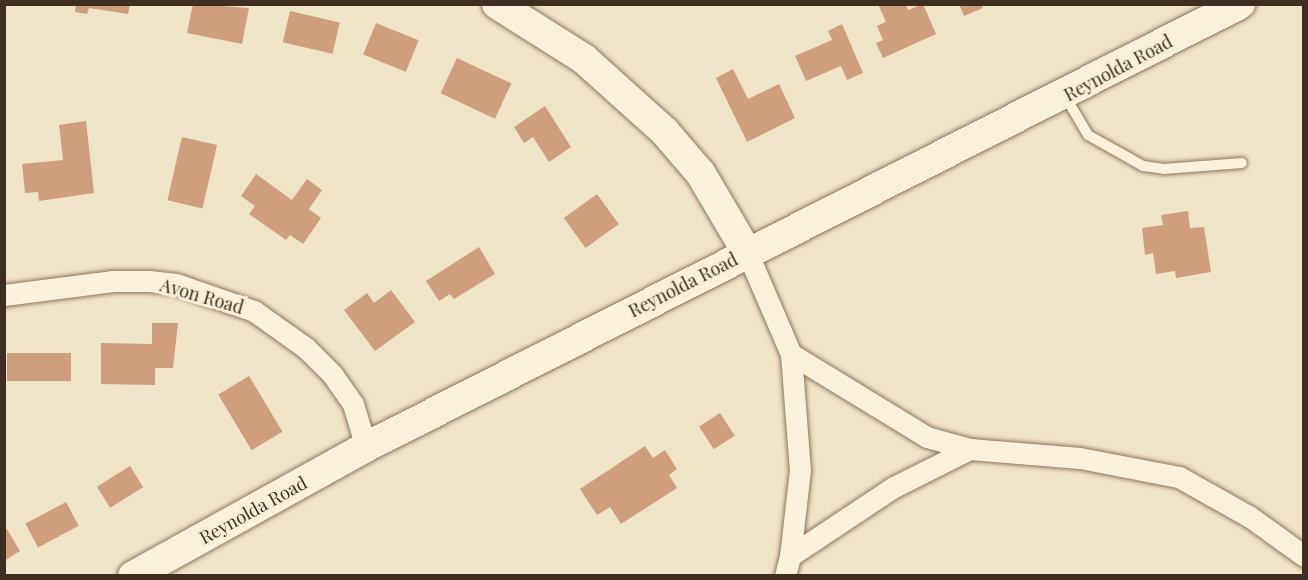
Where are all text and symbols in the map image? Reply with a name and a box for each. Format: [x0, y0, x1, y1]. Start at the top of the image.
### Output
street label: Reynolda Road [1060, 30, 1176, 106]
street label: Reynolda Road [625, 248, 741, 322]
street label: Avon Road [158, 274, 246, 318]
street label: Reynolda Road [195, 471, 311, 549]

